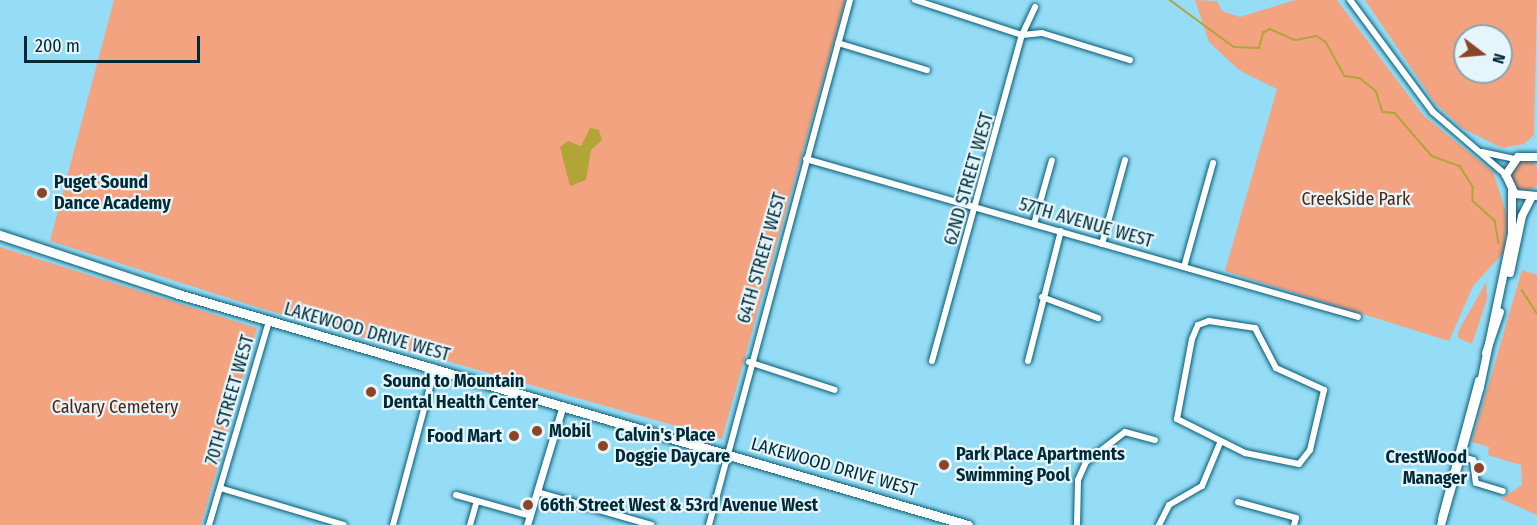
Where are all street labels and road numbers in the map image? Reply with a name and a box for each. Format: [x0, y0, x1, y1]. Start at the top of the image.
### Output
street label: 62ND STREET WEST [940, 110, 998, 248]
street label: 64TH STREET WEST [733, 190, 791, 326]
street label: 57TH AVENUE WEST [1017, 194, 1155, 252]
street label: LAKEWOOD DRIVE WEST [282, 298, 452, 366]
street label: 70TH STREET WEST [201, 333, 259, 467]
street label: LAKEWOOD DRIVE WEST [749, 433, 919, 501]

